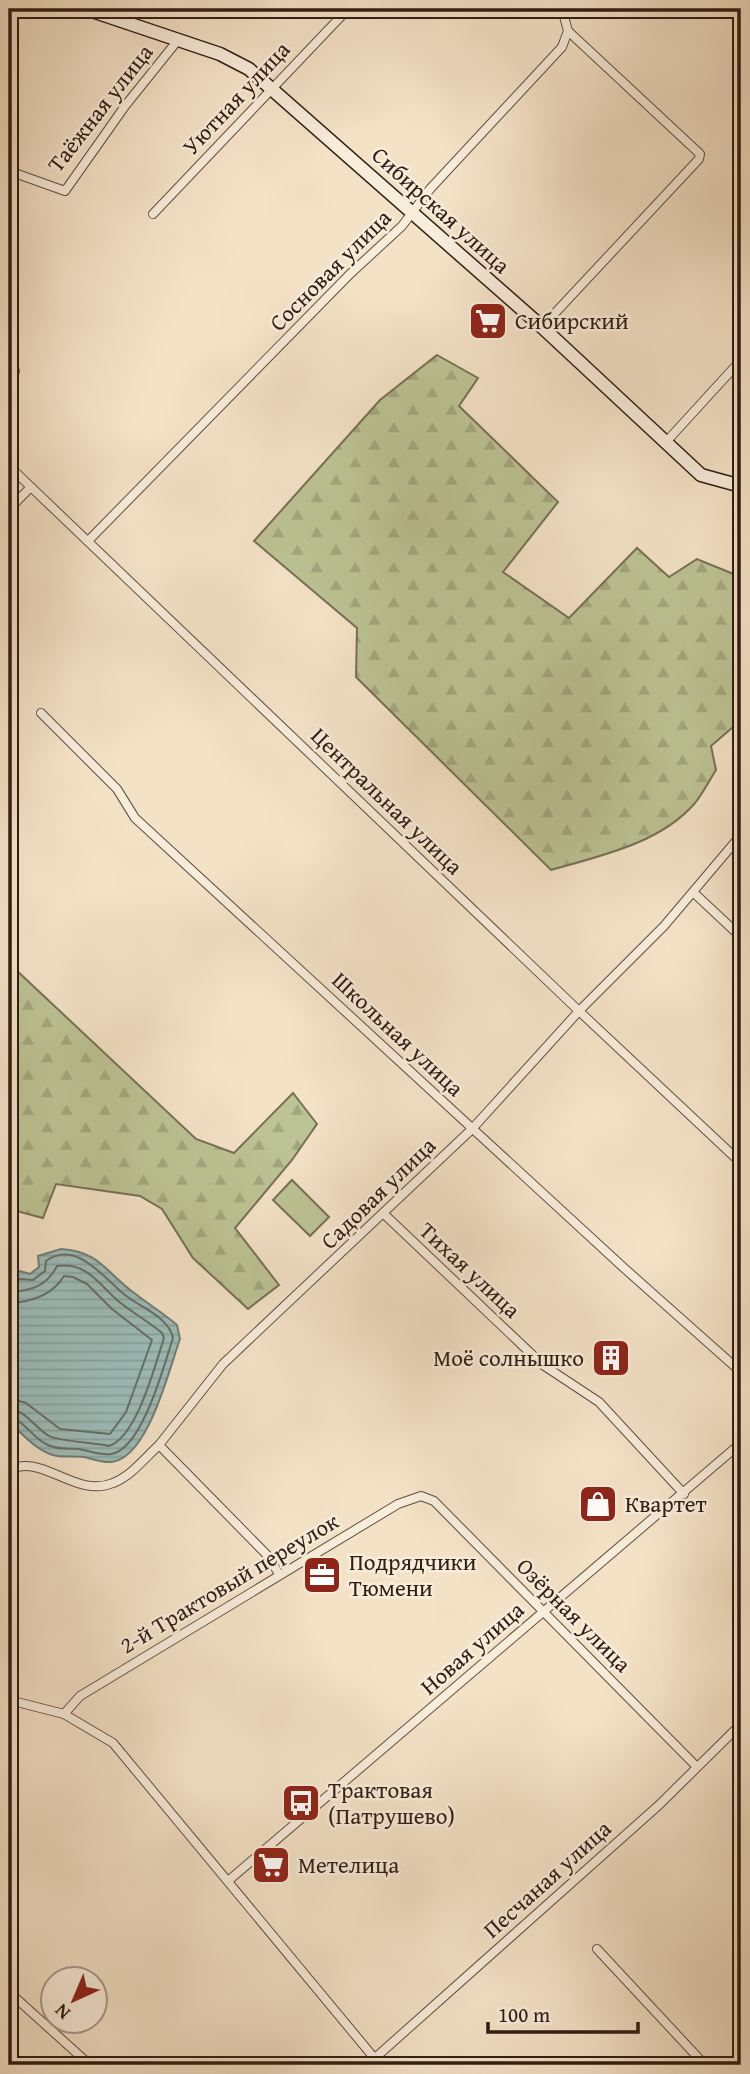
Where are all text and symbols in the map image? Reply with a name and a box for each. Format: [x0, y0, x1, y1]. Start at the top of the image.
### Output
street label: Уютная улица [174, 33, 297, 162]
street label: Таёжная улица [39, 37, 160, 179]
street label: Сибирская улица [365, 138, 518, 281]
street label: Сосновая улица [261, 201, 398, 338]
supermarket icon: Сибирский [467, 300, 509, 342]
place label: Сибирский [515, 304, 629, 337]
street label: Центральная улица [304, 719, 471, 882]
street label: Школьная улица [325, 964, 472, 1104]
street label: Садовая улица [313, 1129, 443, 1256]
street label: Тихая улица [412, 1214, 528, 1325]
building icon: Моё солнышко [590, 1337, 632, 1379]
place label: Моё солнышко [433, 1341, 584, 1374]
shop icon: Квартет [577, 1483, 619, 1525]
place label: Квартет [625, 1487, 707, 1520]
street label: 2-й Трактовый переулок [113, 1504, 344, 1661]
place label: Подрядчики Тюмени [349, 1545, 477, 1604]
street label: Озёрная улица [510, 1550, 639, 1679]
office icon: Подрядчики Тюмени [301, 1554, 343, 1596]
street label: Новая улица [413, 1593, 531, 1702]
place label: Трактовая (Патрушево) [328, 1773, 455, 1832]
bus stop icon: Трактовая (Патрушево) [280, 1782, 322, 1824]
street label: Песчаная улица [475, 1812, 618, 1945]
supermarket icon: Метелица [250, 1844, 292, 1886]
place label: Метелица [298, 1848, 399, 1881]
north arrow [38, 1966, 108, 2036]
scale bar [488, 1990, 638, 2034]
text: N [48, 1998, 76, 2027]
text: 100 m [498, 1999, 550, 2030]

